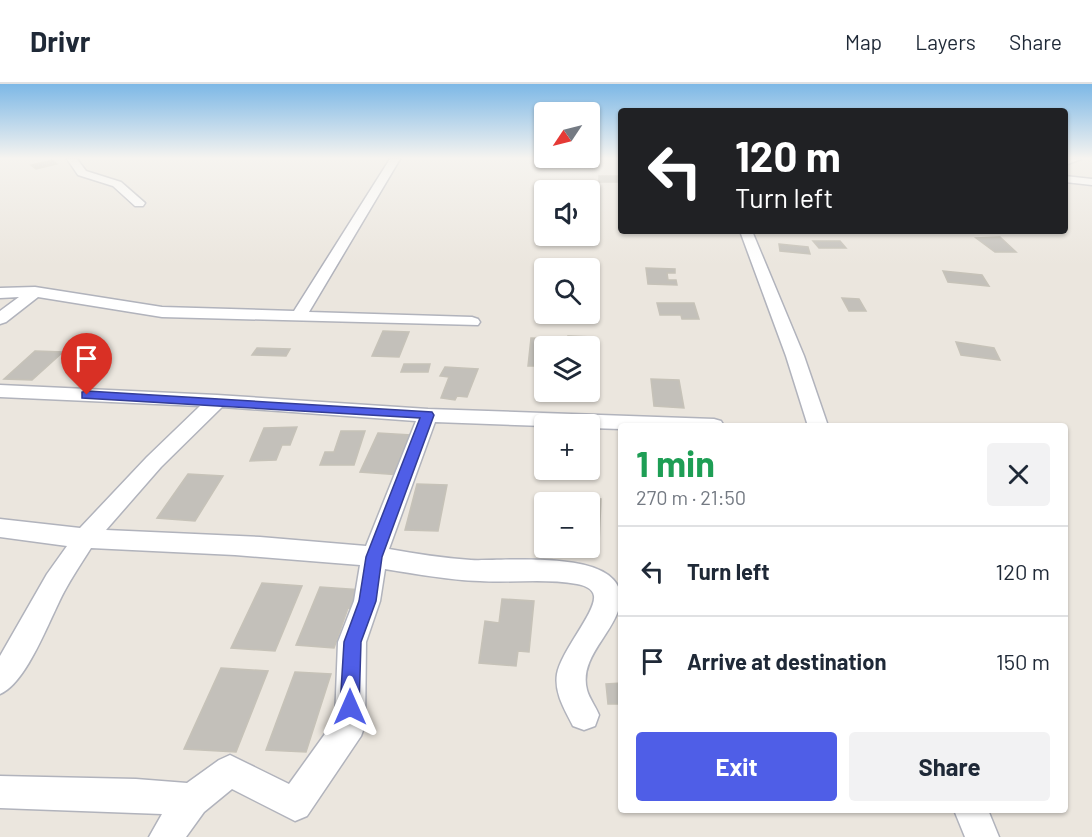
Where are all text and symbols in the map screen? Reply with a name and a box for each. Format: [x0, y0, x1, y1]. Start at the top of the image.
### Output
text: Drivr [30, 24, 90, 58]
text: Map [845, 29, 882, 54]
text: Layers [915, 29, 976, 54]
text: Share [1009, 29, 1062, 54]
north arrow [534, 102, 600, 168]
map controls [534, 102, 600, 558]
text: 120 m [735, 130, 841, 180]
icon: left [636, 132, 714, 210]
button: sound [534, 180, 600, 246]
text: Turn left [735, 181, 833, 213]
button: search [534, 258, 600, 324]
pin [61, 333, 112, 395]
button: layers [534, 336, 600, 402]
icon: arrive [70, 342, 103, 375]
button: + [534, 414, 600, 480]
text: 1 min [636, 441, 715, 484]
button: close [987, 443, 1050, 506]
text: 270 m · 21:50 [636, 485, 746, 509]
button: − [534, 492, 600, 558]
icon: left [636, 555, 669, 588]
text: Turn left [687, 558, 770, 584]
text: 120 m [995, 558, 1050, 584]
icon: arrive [636, 645, 669, 678]
text: Arrive at destination [687, 648, 886, 674]
text: 150 m [996, 648, 1050, 674]
position arrow [318, 675, 382, 739]
button: Exit [636, 732, 837, 801]
button: Share [849, 732, 1050, 801]

